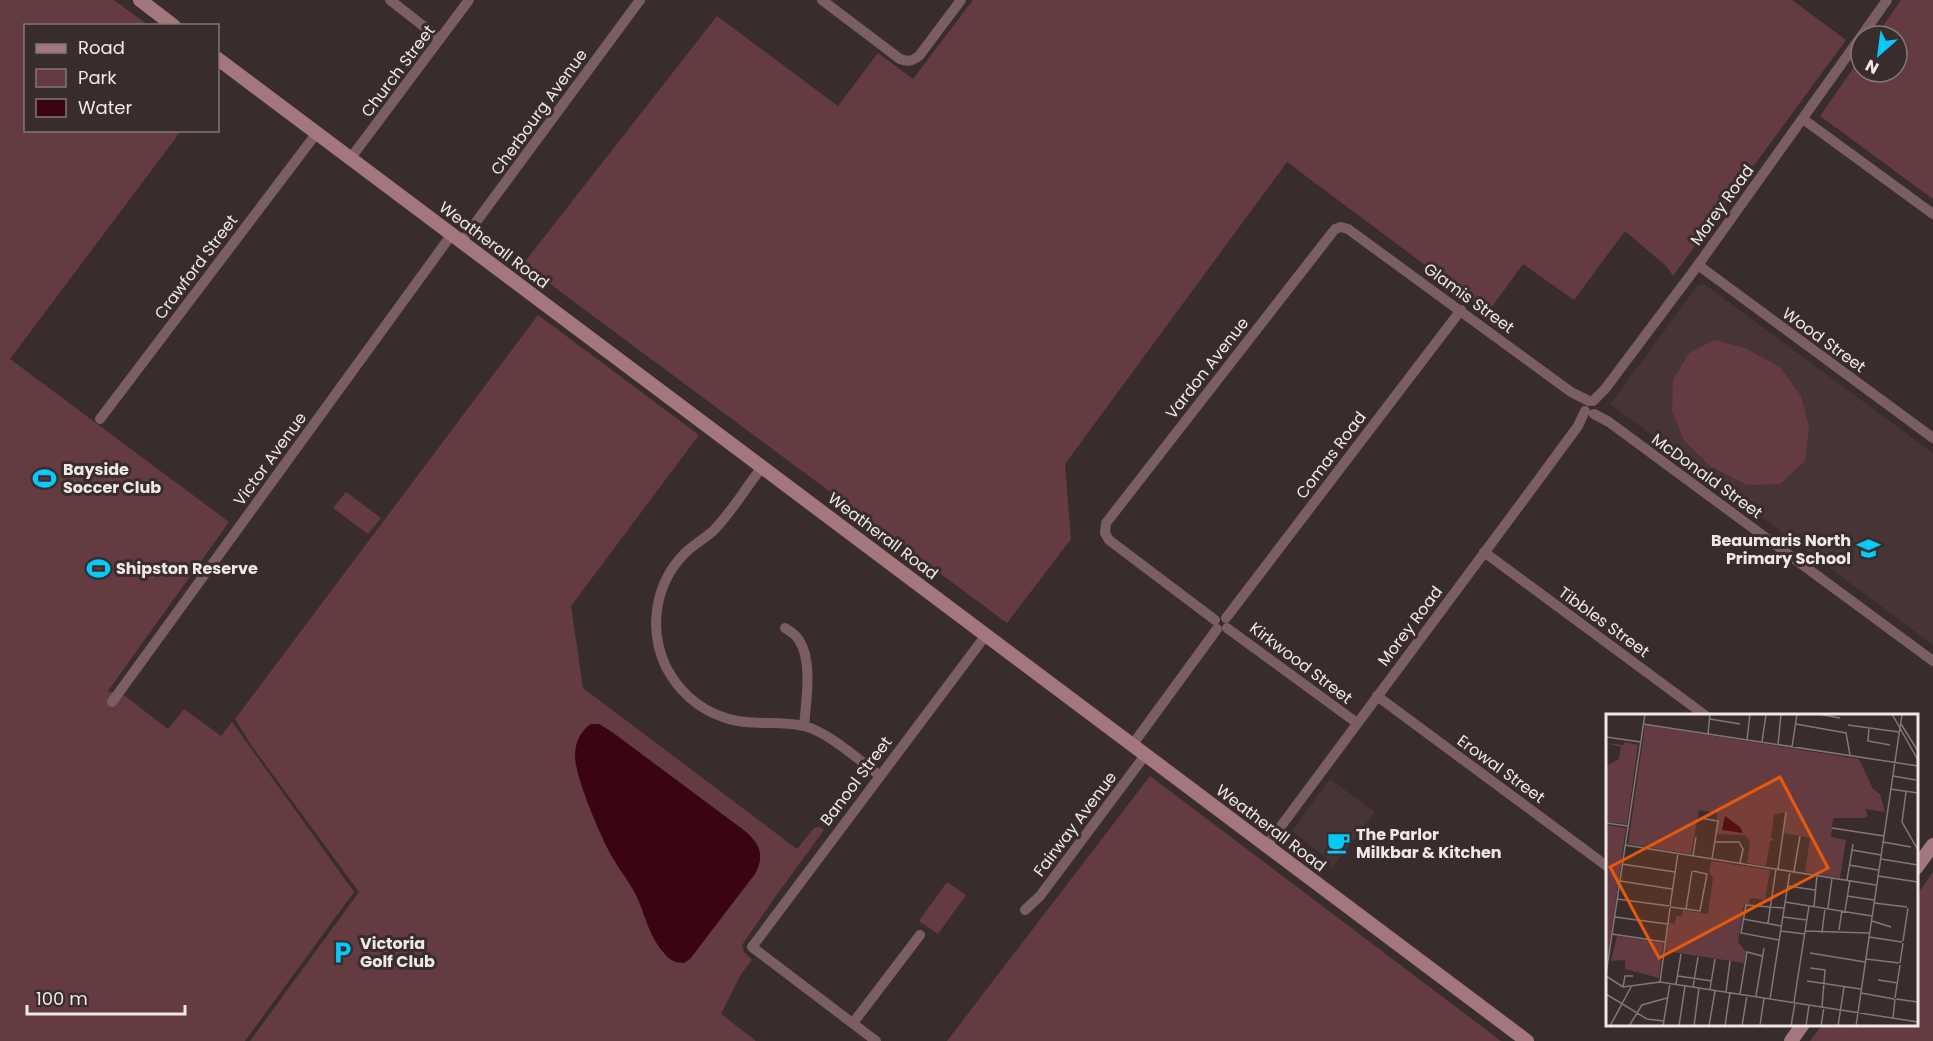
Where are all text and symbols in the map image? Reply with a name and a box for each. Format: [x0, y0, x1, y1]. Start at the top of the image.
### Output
street label: Church Street [356, 20, 440, 122]
legend [24, 24, 219, 132]
north arrow [1849, 24, 1909, 84]
text: Road [78, 35, 125, 60]
street label: Cherbourg Avenue [485, 44, 593, 180]
text: N [1861, 54, 1883, 80]
text: Park [78, 65, 117, 90]
text: Water [78, 95, 132, 120]
street label: Morey Road [1685, 160, 1759, 250]
street label: Weatherall Road [434, 196, 554, 294]
street label: Crawford Street [149, 210, 243, 324]
street label: Glamis Street [1419, 257, 1519, 339]
street label: Wood Street [1778, 302, 1871, 378]
street label: Vardon Avenue [1160, 312, 1254, 424]
street label: Victor Avenue [228, 407, 312, 511]
street label: Comas Road [1290, 407, 1372, 503]
street label: McDonald Street [1647, 428, 1767, 524]
place label: Bayside Soccer Club [63, 458, 161, 499]
sports icon: Bayside Soccer Club [32, 465, 58, 491]
street label: Weatherall Road [823, 487, 943, 585]
place label: Beaumaris North Primary School [1711, 529, 1851, 570]
school or university icon: Beaumaris North Primary School [1856, 536, 1882, 562]
sports icon: Shipston Reserve [85, 555, 111, 581]
place label: Shipston Reserve [116, 557, 258, 580]
street label: Morey Road [1372, 581, 1448, 671]
street label: Tibbles Street [1554, 581, 1654, 663]
street label: Kirkwood Street [1245, 617, 1357, 709]
inset map [1606, 714, 1918, 1026]
street label: Erowal Street [1452, 729, 1550, 809]
street label: Banool Street [815, 731, 897, 830]
street label: Fairway Avenue [1028, 767, 1122, 881]
street label: Weatherall Road [1211, 779, 1331, 877]
place label: The Parlor Milkbar & Kitchen [1356, 823, 1502, 864]
cafe icon: The Parlor Milkbar & Kitchen [1325, 830, 1351, 856]
place label: Victoria Golf Club [360, 932, 435, 973]
parking icon: Victoria Golf Club [329, 939, 355, 965]
scale bar [27, 978, 184, 1016]
text: 100 m [36, 986, 88, 1011]

